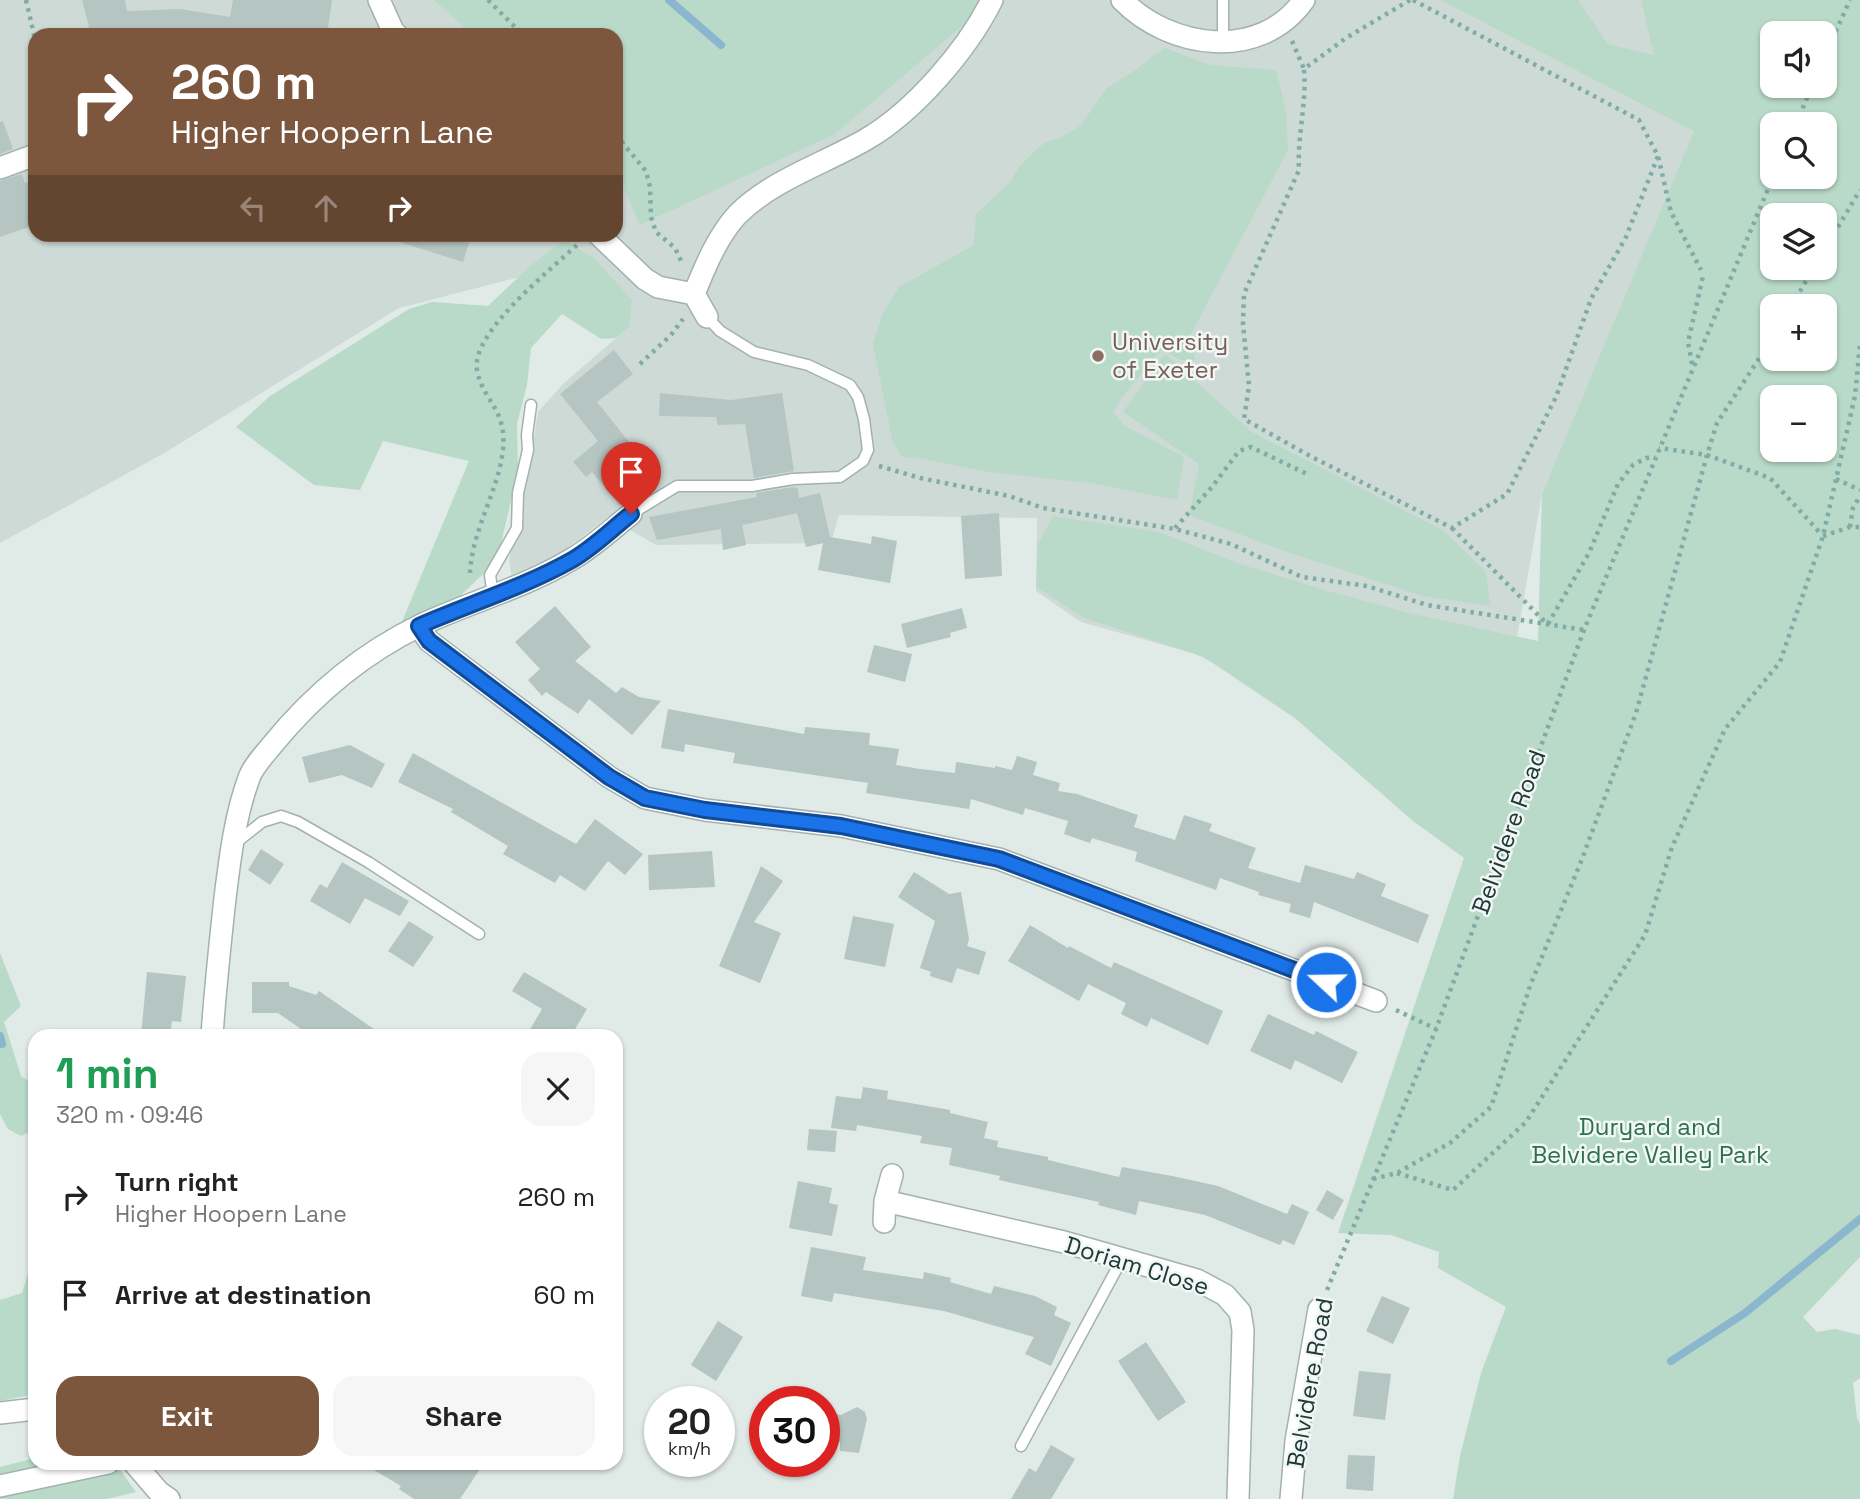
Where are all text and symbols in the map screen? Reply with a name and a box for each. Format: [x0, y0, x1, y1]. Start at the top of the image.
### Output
map controls [1760, 21, 1837, 462]
button: sound [1760, 21, 1837, 98]
text: 260 m [171, 51, 316, 113]
icon: right [56, 56, 147, 147]
text: Higher Hoopern Lane [171, 112, 494, 152]
button: search [1760, 112, 1837, 189]
icon: left [234, 189, 272, 227]
icon: ahead [307, 189, 345, 227]
icon: right [380, 189, 418, 227]
button: layers [1760, 203, 1837, 280]
button: + [1760, 294, 1837, 371]
place label: University of Exeter [1112, 326, 1228, 385]
marker: University of Exeter [1090, 348, 1106, 364]
button: − [1760, 385, 1837, 462]
pin [601, 442, 661, 514]
icon: arrive [612, 453, 650, 491]
street label: Belvidere Road [1464, 746, 1553, 918]
position arrow [1289, 945, 1363, 1019]
text: 1 min [56, 1047, 159, 1100]
button: close [521, 1052, 595, 1126]
text: 320 m · 09:46 [56, 1100, 203, 1130]
park label: Duryard and Belvidere Valley Park [1531, 1111, 1769, 1170]
text: Turn right [115, 1165, 239, 1199]
icon: right [56, 1178, 94, 1216]
text: 260 m [518, 1180, 595, 1214]
text: Higher Hoopern Lane [115, 1199, 347, 1229]
street label: Doriam Close [1061, 1229, 1213, 1302]
icon: arrive [56, 1276, 94, 1314]
text: Arrive at destination [115, 1278, 372, 1312]
text: 60 m [533, 1278, 595, 1312]
street label: Belvidere Road [1279, 1295, 1340, 1470]
button: Exit [56, 1376, 319, 1456]
button: Share [333, 1376, 595, 1456]
speed limit sign: 30 [749, 1386, 840, 1477]
text: 20 [668, 1400, 711, 1444]
text: km/h [668, 1437, 711, 1460]

